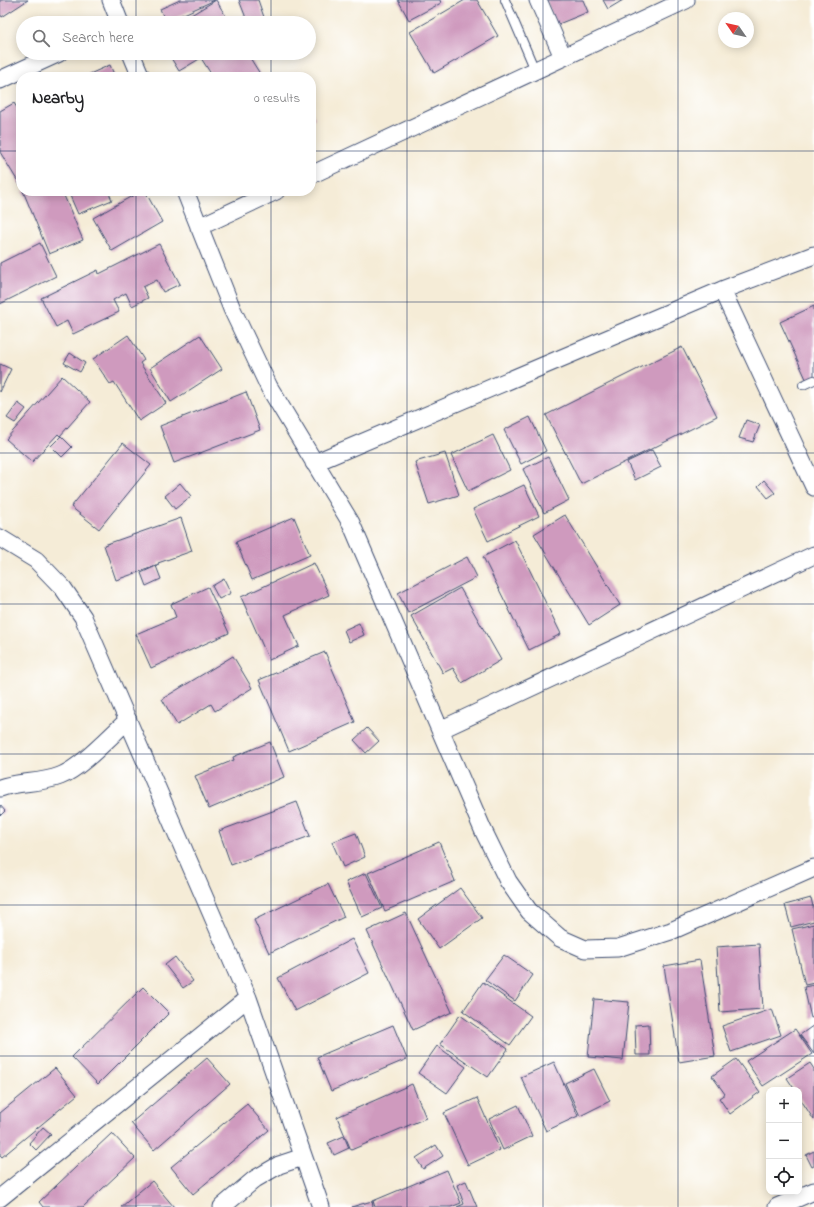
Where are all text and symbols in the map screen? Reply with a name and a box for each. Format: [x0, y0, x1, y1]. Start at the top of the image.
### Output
north arrow [718, 12, 754, 48]
search box [16, 16, 316, 60]
icon: search [30, 27, 52, 49]
text: Search here [62, 27, 134, 49]
text: Nearby [32, 86, 84, 111]
text: 0 results [254, 89, 300, 108]
map controls [766, 1087, 802, 1195]
button: + [766, 1087, 802, 1123]
button: − [766, 1123, 802, 1159]
button: locate [766, 1159, 802, 1195]

